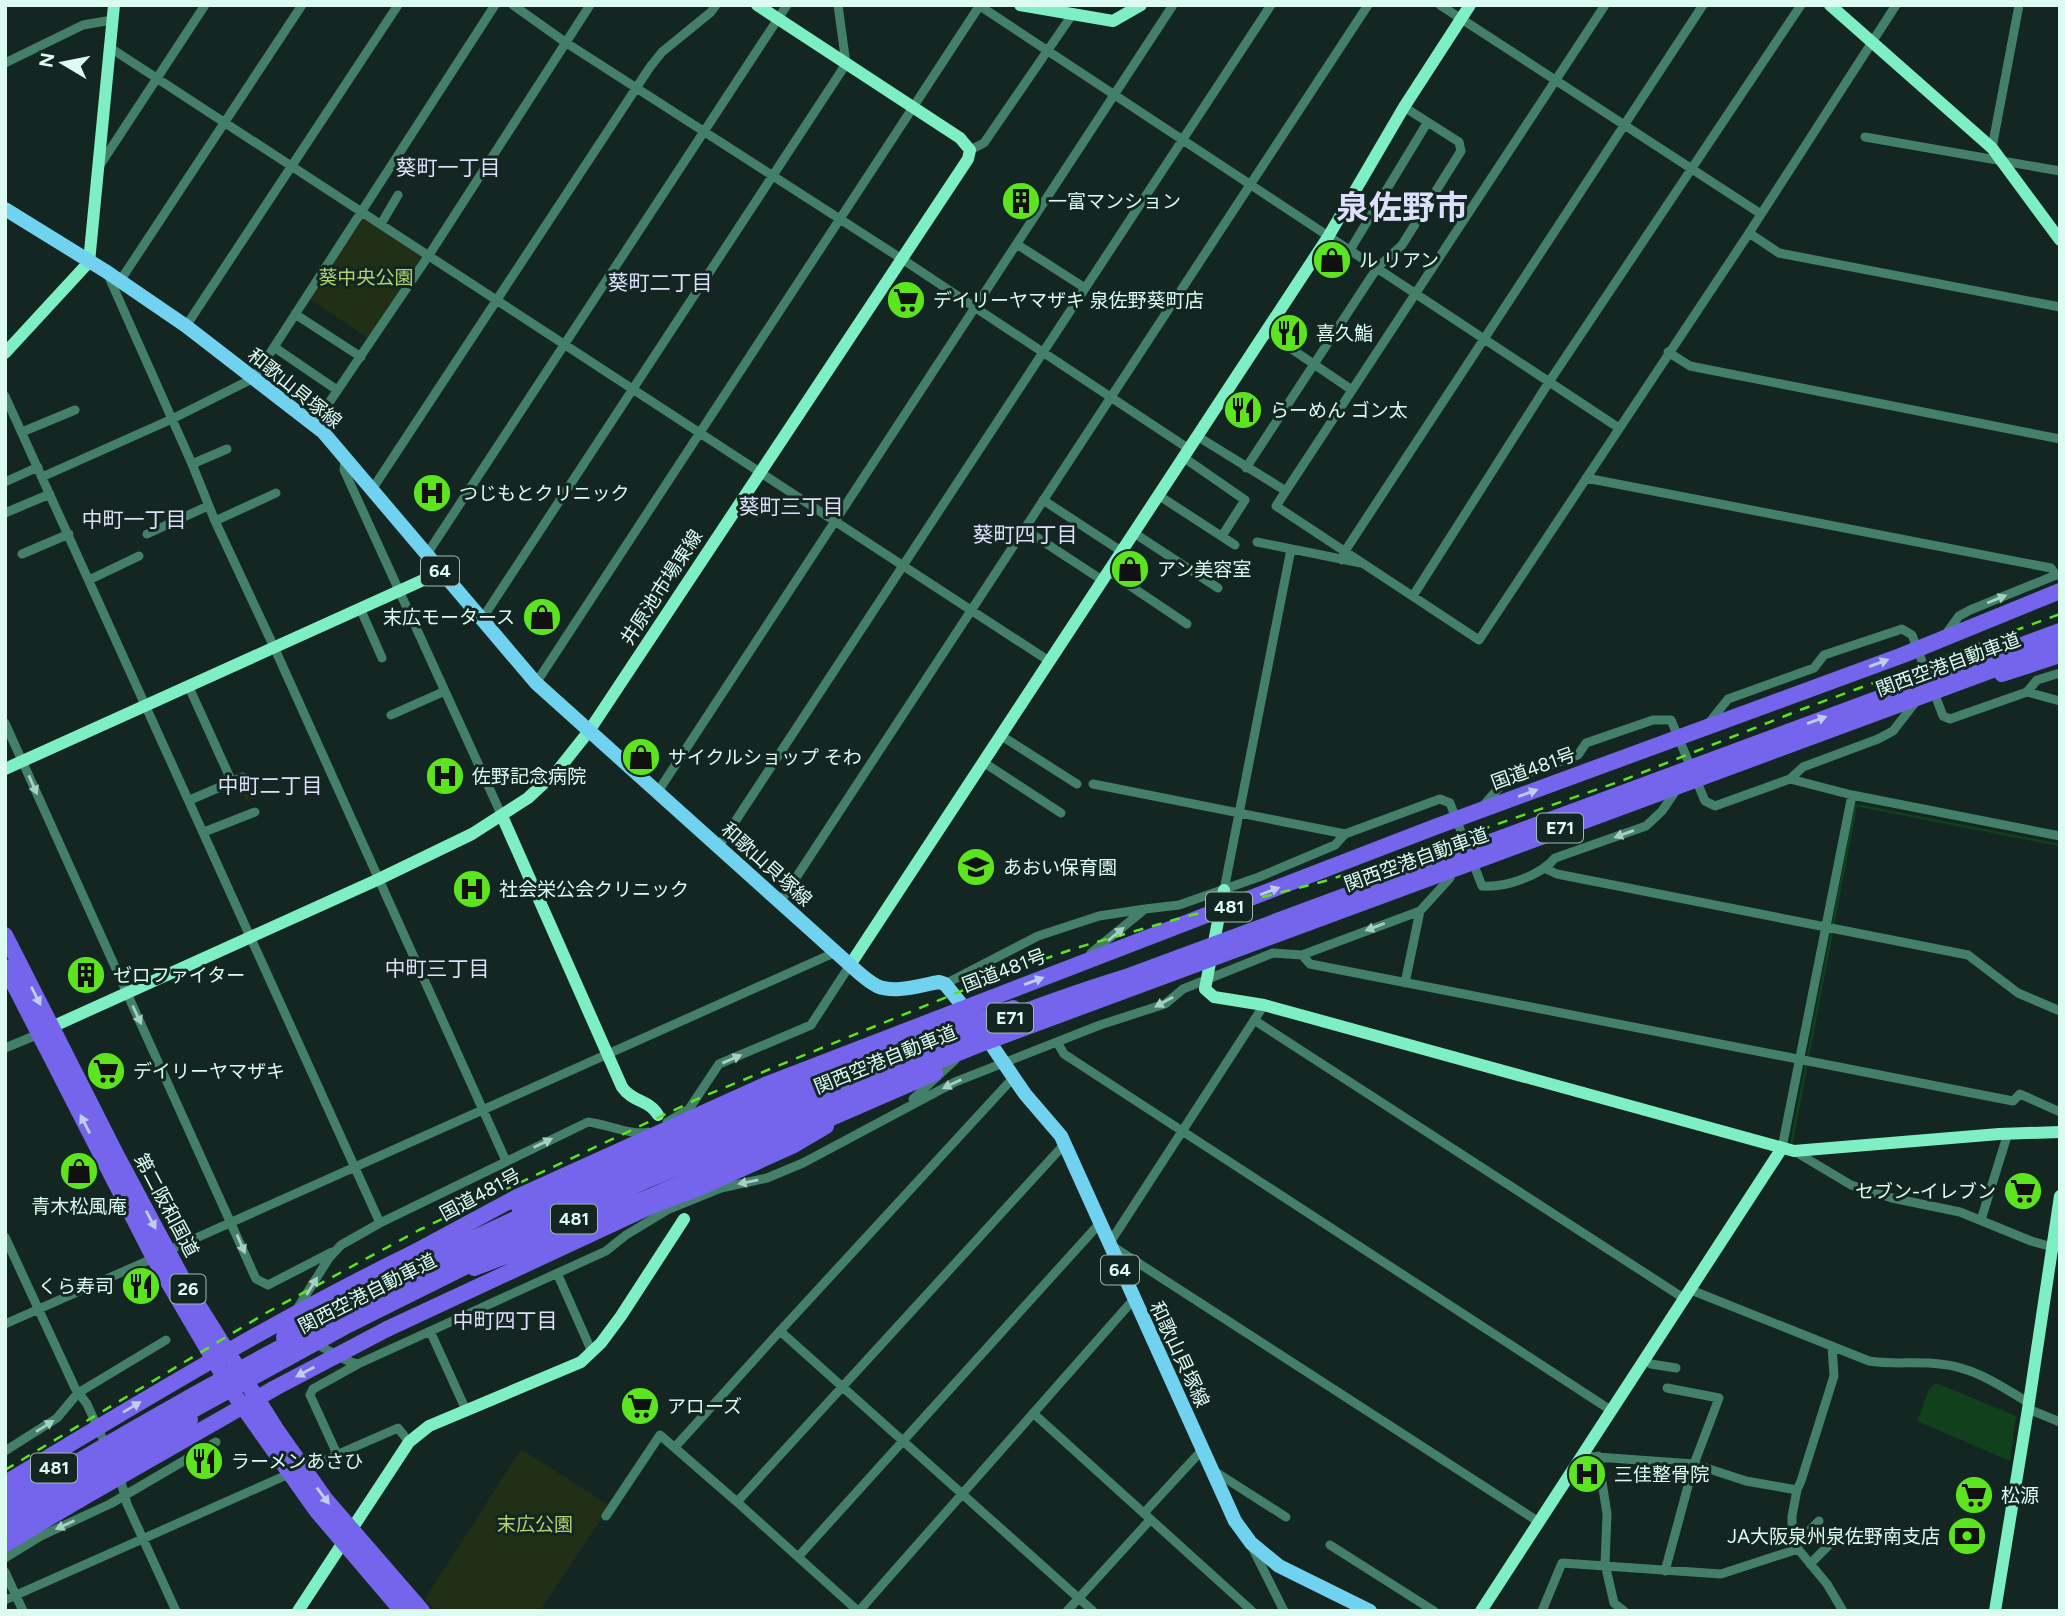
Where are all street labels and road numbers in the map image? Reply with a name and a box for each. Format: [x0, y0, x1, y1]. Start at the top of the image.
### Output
street label: 和歌山貝塚線 [243, 344, 346, 433]
street label: 井原池市場東線 [616, 525, 707, 649]
road number: 64 [421, 556, 459, 586]
street label: 関西空港自動車道 [1873, 628, 2024, 701]
street label: 国道481号 [1488, 743, 1579, 794]
road number: E71 [1537, 814, 1583, 842]
street label: 和歌山貝塚線 [717, 818, 817, 911]
street label: 関西空港自動車道 [1341, 823, 1492, 896]
road number: 481 [1206, 893, 1252, 922]
street label: 国道481号 [959, 944, 1050, 997]
road number: E71 [987, 1003, 1033, 1032]
street label: 関西空港自動車道 [810, 1020, 960, 1099]
street label: 第二阪和国道 [130, 1150, 203, 1261]
street label: 国道481号 [436, 1164, 525, 1225]
road number: 481 [551, 1204, 597, 1234]
street label: 関西空港自動車道 [294, 1249, 440, 1338]
road number: 64 [1101, 1255, 1139, 1284]
road number: 26 [170, 1274, 206, 1304]
street label: 和歌山貝塚線 [1145, 1298, 1214, 1411]
road number: 481 [31, 1454, 77, 1483]

